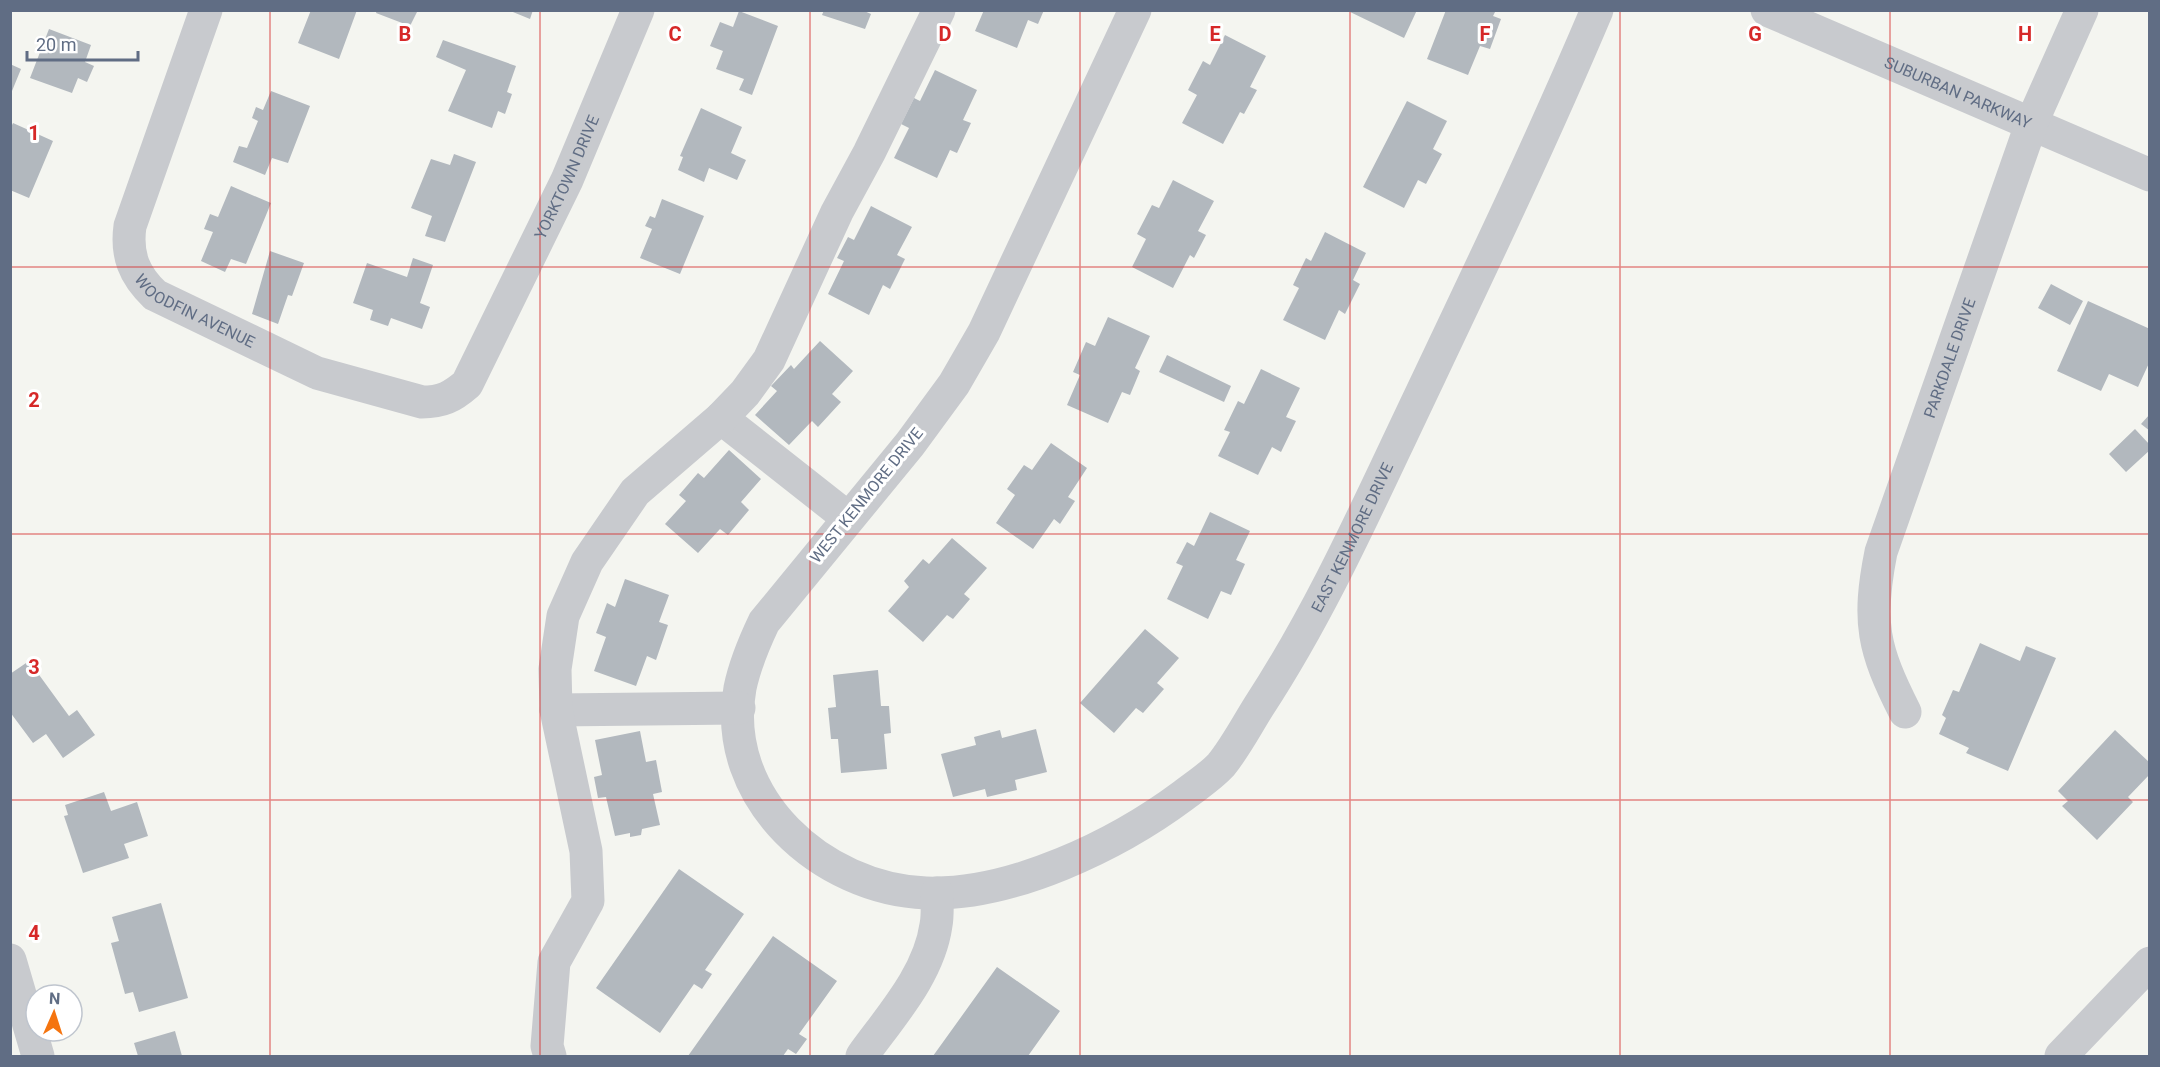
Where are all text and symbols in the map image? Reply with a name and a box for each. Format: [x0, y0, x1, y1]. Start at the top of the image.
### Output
text: B [399, 22, 411, 46]
text: C [668, 22, 682, 46]
text: D [939, 22, 952, 46]
text: E [1209, 22, 1221, 46]
text: F [1480, 22, 1491, 46]
text: G [1748, 22, 1762, 46]
text: H [2018, 22, 2032, 46]
scale bar [27, 24, 138, 62]
text: 20 m [36, 34, 76, 55]
street label: SUBURBAN PARKWAY [1881, 53, 2035, 133]
street label: YORKTOWN DRIVE [530, 112, 603, 242]
text: 1 [28, 121, 40, 145]
street label: WOODFIN AVENUE [131, 270, 258, 352]
street label: PARKDALE DRIVE [1920, 296, 1979, 421]
text: 2 [28, 388, 40, 412]
street label: WEST KENMORE DRIVE [806, 424, 927, 567]
street label: EAST KENMORE DRIVE [1307, 460, 1397, 616]
text: 3 [28, 655, 40, 679]
text: 4 [28, 921, 40, 945]
north arrow [24, 983, 84, 1043]
text: N [49, 989, 61, 1008]

